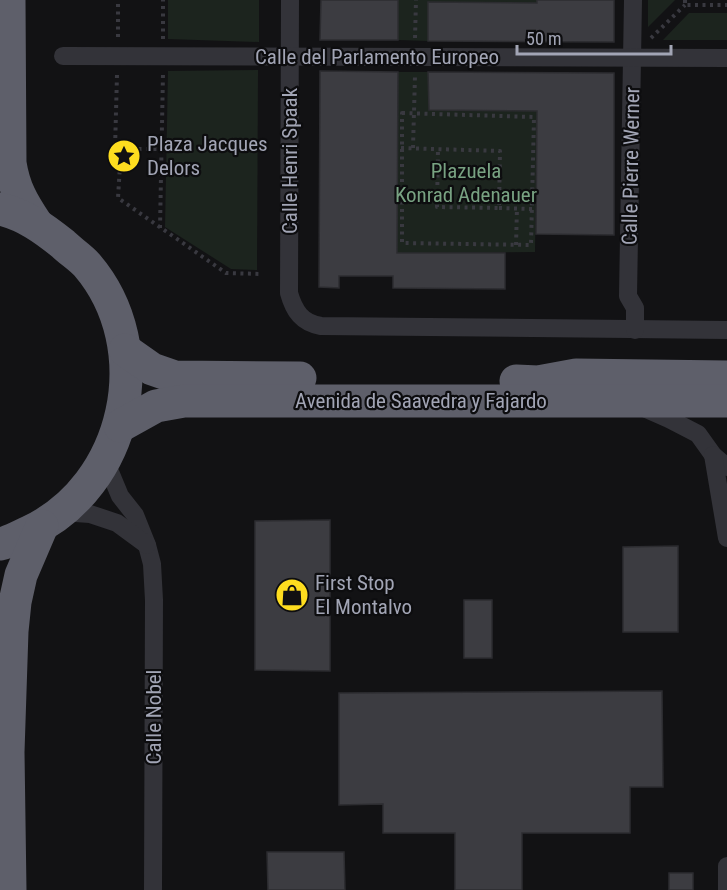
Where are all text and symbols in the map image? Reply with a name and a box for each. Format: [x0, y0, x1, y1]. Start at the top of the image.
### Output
scale bar [517, 18, 672, 56]
text: 50 m [526, 28, 561, 49]
street label: Calle del Parlamento Europeo [255, 45, 499, 69]
street label: Calle Henri Spaak [278, 87, 302, 234]
street label: Calle Pierre Werner [618, 87, 644, 245]
place label: Plaza Jacques Delors [147, 132, 268, 180]
place icon: Plaza Jacques Delors [106, 138, 142, 174]
park label: Plazuela Konrad Adenauer [395, 159, 537, 207]
street label: Avenida de Saavedra y Fajardo [295, 389, 547, 413]
place label: First Stop El Montalvo [315, 571, 412, 619]
shop icon: First Stop El Montalvo [274, 577, 310, 613]
street label: Calle Nobel [142, 670, 166, 764]

